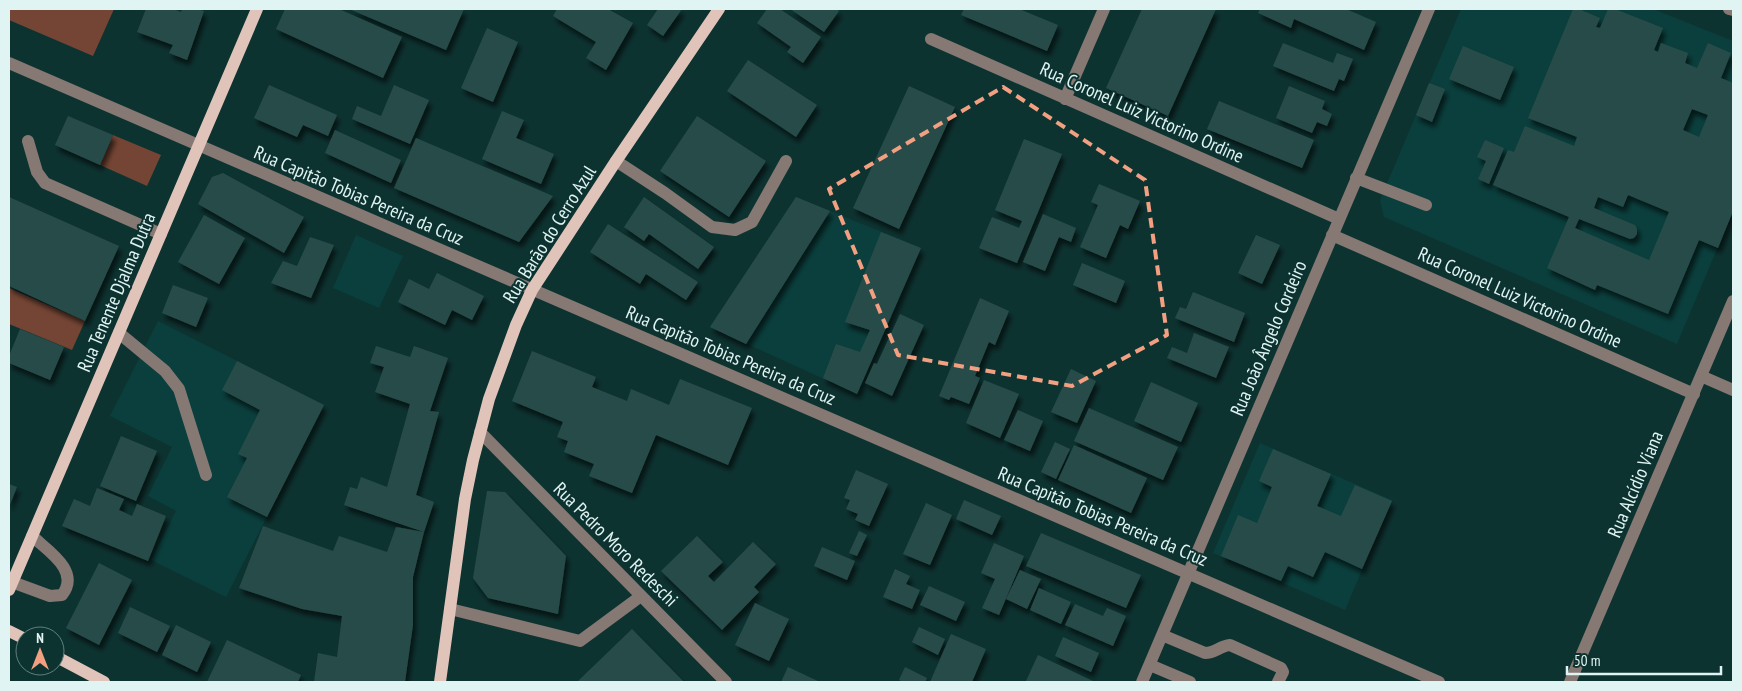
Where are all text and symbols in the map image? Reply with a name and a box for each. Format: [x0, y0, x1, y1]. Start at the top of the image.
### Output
street label: Rua Coronel Luiz Victorino Ordine [1036, 56, 1248, 168]
street label: Rua Capitão Tobias Pereira da Cruz [250, 140, 468, 250]
street label: Rua Barão do Cerro Azul [497, 160, 601, 307]
street label: Rua Tenente Djalma Dutra [72, 209, 160, 375]
street label: Rua Coronel Luiz Victorino Ordine [1414, 241, 1626, 353]
street label: Rua João Ângelo Cordeiro [1224, 257, 1312, 419]
street label: Rua Capitão Tobias Pereira da Cruz [622, 300, 840, 410]
street label: Rua Alcídio Viana [1602, 427, 1668, 541]
street label: Rua Capitão Tobias Pereira da Cruz [994, 461, 1212, 571]
street label: Rua Pedro Moro Redeschi [549, 477, 683, 611]
north arrow [15, 626, 65, 676]
text: N [36, 629, 44, 647]
scale bar [1567, 644, 1721, 676]
text: 50 m [1574, 651, 1600, 670]

